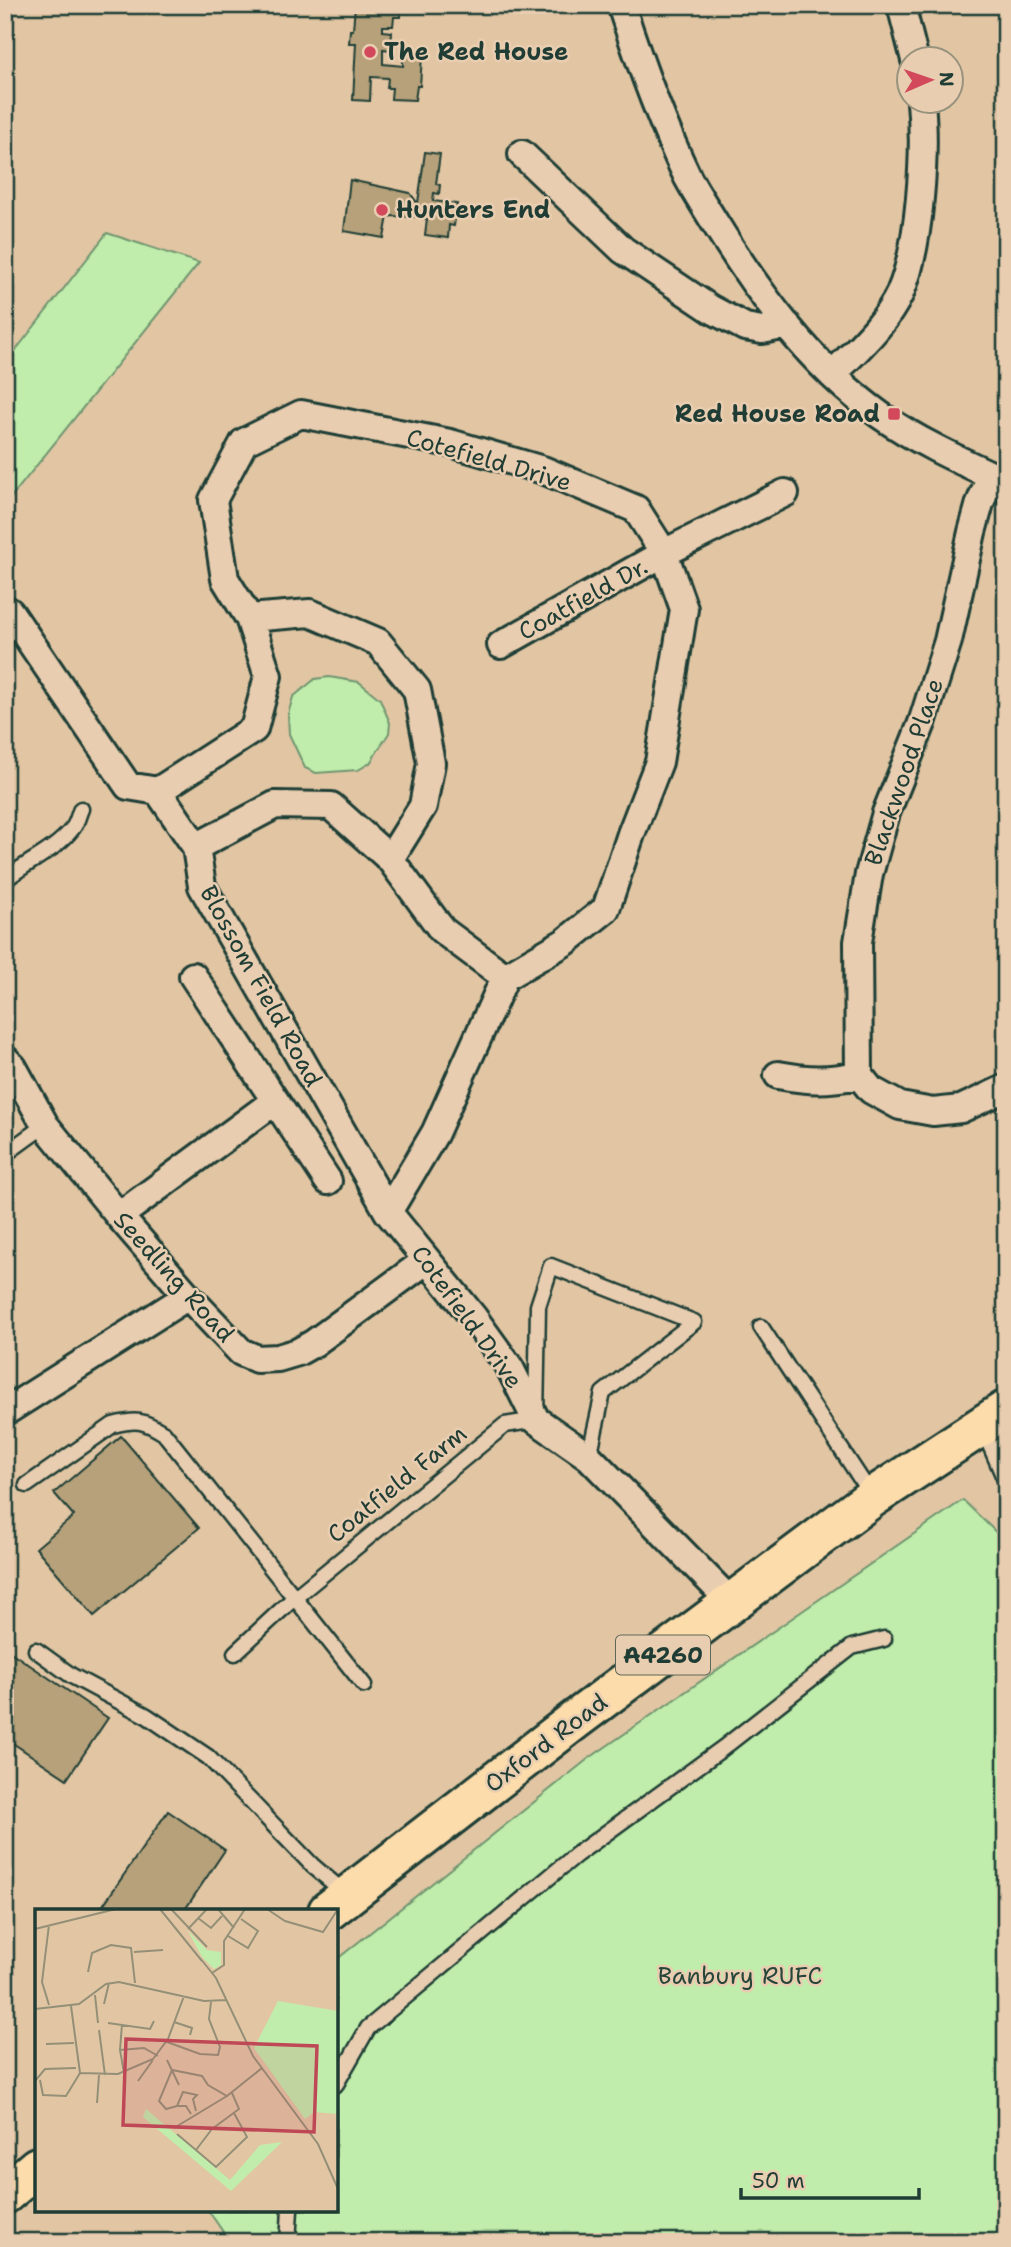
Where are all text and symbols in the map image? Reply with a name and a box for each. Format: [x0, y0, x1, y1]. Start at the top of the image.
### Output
place label: The Red House [384, 36, 569, 68]
marker: The Red House [362, 44, 378, 60]
north arrow [895, 46, 965, 116]
text: N [934, 71, 959, 87]
place label: Hunters End [396, 194, 550, 226]
marker: Hunters End [374, 202, 390, 218]
place label: Red House Road [675, 398, 880, 430]
marker: Red House Road [886, 406, 902, 422]
street label: Cotefield Drive [403, 421, 575, 499]
street label: Coatfield Dr. [513, 550, 653, 648]
street label: Blackwood Place [857, 674, 951, 870]
street label: Blossom Field Road [192, 880, 330, 1092]
street label: Seedling Road [107, 1205, 241, 1349]
street label: Cotefield Drive [404, 1239, 530, 1395]
street label: Coatfield Farm [321, 1418, 473, 1550]
road number: A4260 [616, 1636, 710, 1674]
street label: Oxford Road [478, 1686, 614, 1800]
inset map [35, 1909, 338, 2212]
park label: Banbury RUFC [658, 1960, 822, 1992]
scale bar [741, 2156, 920, 2200]
text: 50 m [752, 2167, 805, 2195]

